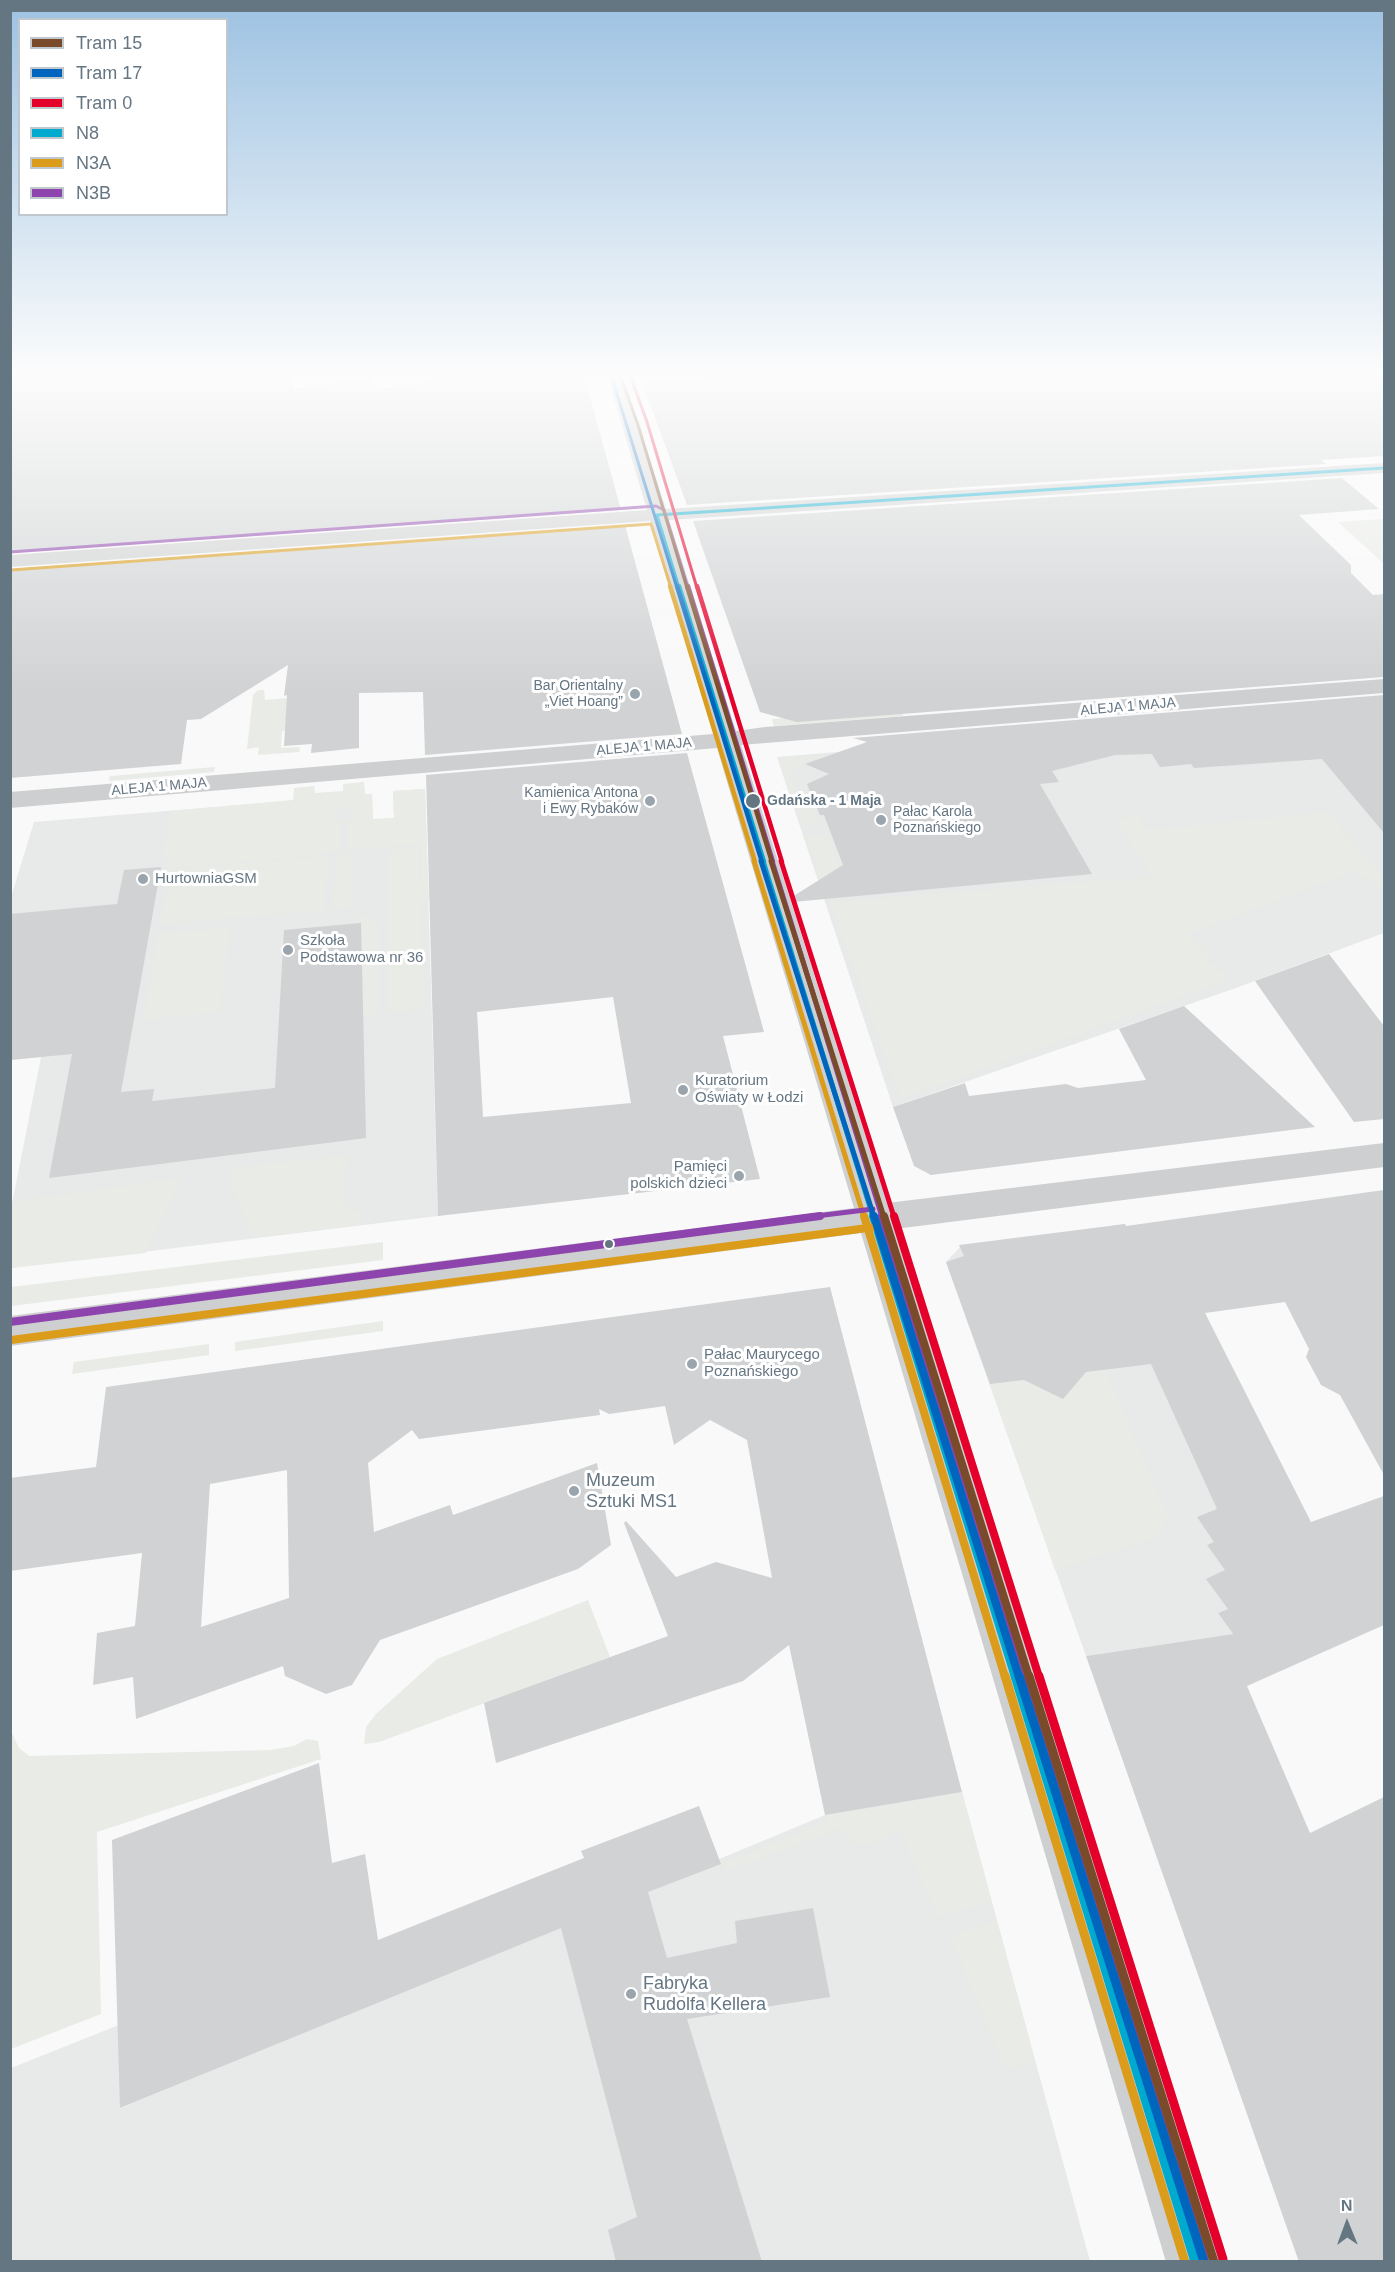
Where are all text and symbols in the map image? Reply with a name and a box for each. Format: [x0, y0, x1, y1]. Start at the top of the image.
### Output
legend [18, 18, 228, 216]
text: Tram 15 [76, 33, 142, 53]
text: Tram 17 [76, 63, 142, 83]
text: Tram 0 [76, 93, 132, 113]
text: N8 [76, 123, 99, 143]
text: N3A [76, 153, 111, 173]
text: N3B [76, 183, 111, 203]
place label: Bar Orientalny „Viet Hoang” [534, 678, 623, 710]
marker: Bar Orientalny „Viet Hoang” [628, 687, 642, 701]
street label: ALEJA 1 MAJA [1080, 694, 1176, 720]
street label: ALEJA 1 MAJA [596, 734, 692, 760]
street label: ALEJA 1 MAJA [111, 774, 207, 800]
place label: Kamienica Antona i Ewy Rybaków [524, 785, 638, 818]
marker: Gdańska - 1 Maja [744, 792, 762, 810]
place label: Gdańska - 1 Maja [767, 793, 881, 809]
marker: Kamienica Antona i Ewy Rybaków [643, 794, 657, 808]
place label: Pałac Karola Poznańskiego [893, 804, 981, 837]
marker: Pałac Karola Poznańskiego [874, 813, 888, 827]
place label: HurtowniaGSM [155, 870, 257, 888]
marker: HurtowniaGSM [136, 872, 150, 886]
place label: Szkoła Podstawowa nr 36 [300, 932, 423, 967]
marker: Szkoła Podstawowa nr 36 [281, 943, 295, 957]
place label: Kuratorium Oświaty w Łodzi [695, 1072, 803, 1107]
marker: Kuratorium Oświaty w Łodzi [676, 1083, 690, 1097]
place label: Pamięci polskich dzieci [630, 1158, 727, 1193]
marker: Pamięci polskich dzieci [732, 1169, 746, 1183]
unlabelled marker [603, 1238, 615, 1250]
place label: Pałac Maurycego Poznańskiego [704, 1346, 820, 1381]
marker: Pałac Maurycego Poznańskiego [685, 1357, 699, 1371]
place label: Muzeum Sztuki MS1 [586, 1470, 677, 1512]
marker: Muzeum Sztuki MS1 [567, 1484, 581, 1498]
place label: Fabryka Rudolfa Kellera [643, 1973, 766, 2016]
marker: Fabryka Rudolfa Kellera [624, 1987, 638, 2001]
north arrow [1317, 2194, 1377, 2254]
text: N [1341, 2197, 1353, 2214]

